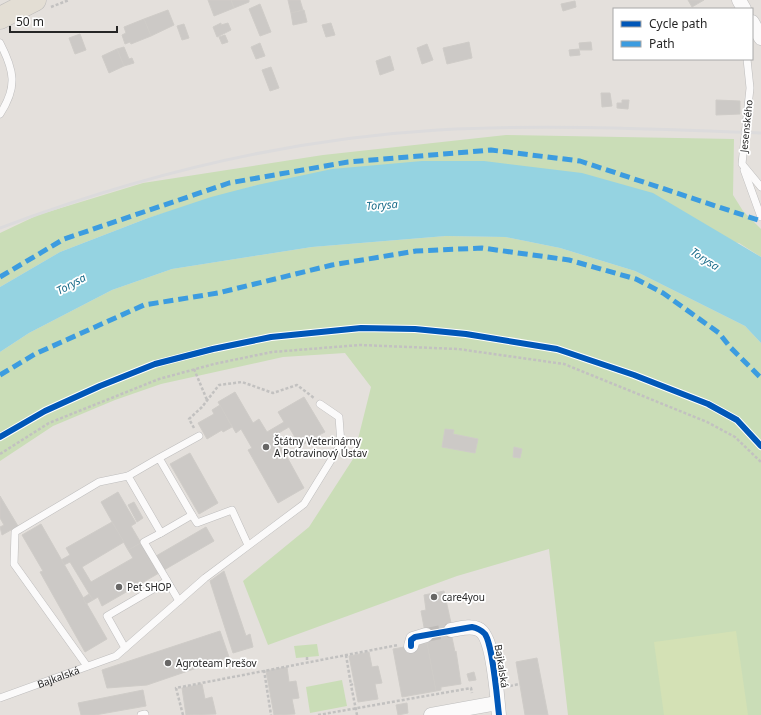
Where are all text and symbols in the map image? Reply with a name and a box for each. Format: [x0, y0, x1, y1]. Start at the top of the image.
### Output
scale bar [10, 8, 117, 34]
legend [613, 8, 753, 60]
text: 50 m [16, 13, 44, 30]
text: Cycle path [649, 15, 707, 32]
text: Path [649, 35, 675, 52]
street label: Jesenského [736, 99, 756, 154]
water label: Torysa [366, 196, 399, 213]
water label: Torysa [688, 244, 723, 274]
water label: Torysa [53, 269, 89, 298]
place label: Štátny Veterinárny A Potravinový Ústav [274, 434, 368, 460]
marker: Štátny Veterinárny A Potravinový Ústav [261, 442, 271, 452]
place label: Pet SHOP [127, 580, 172, 594]
marker: Pet SHOP [114, 582, 124, 592]
place label: care4you [442, 590, 485, 604]
marker: care4you [429, 592, 439, 602]
street label: Bajkalská [492, 643, 512, 689]
place label: Agroteam Prešov [176, 656, 258, 670]
marker: Agroteam Prešov [163, 658, 173, 668]
street label: Bajkalská [35, 663, 81, 691]

